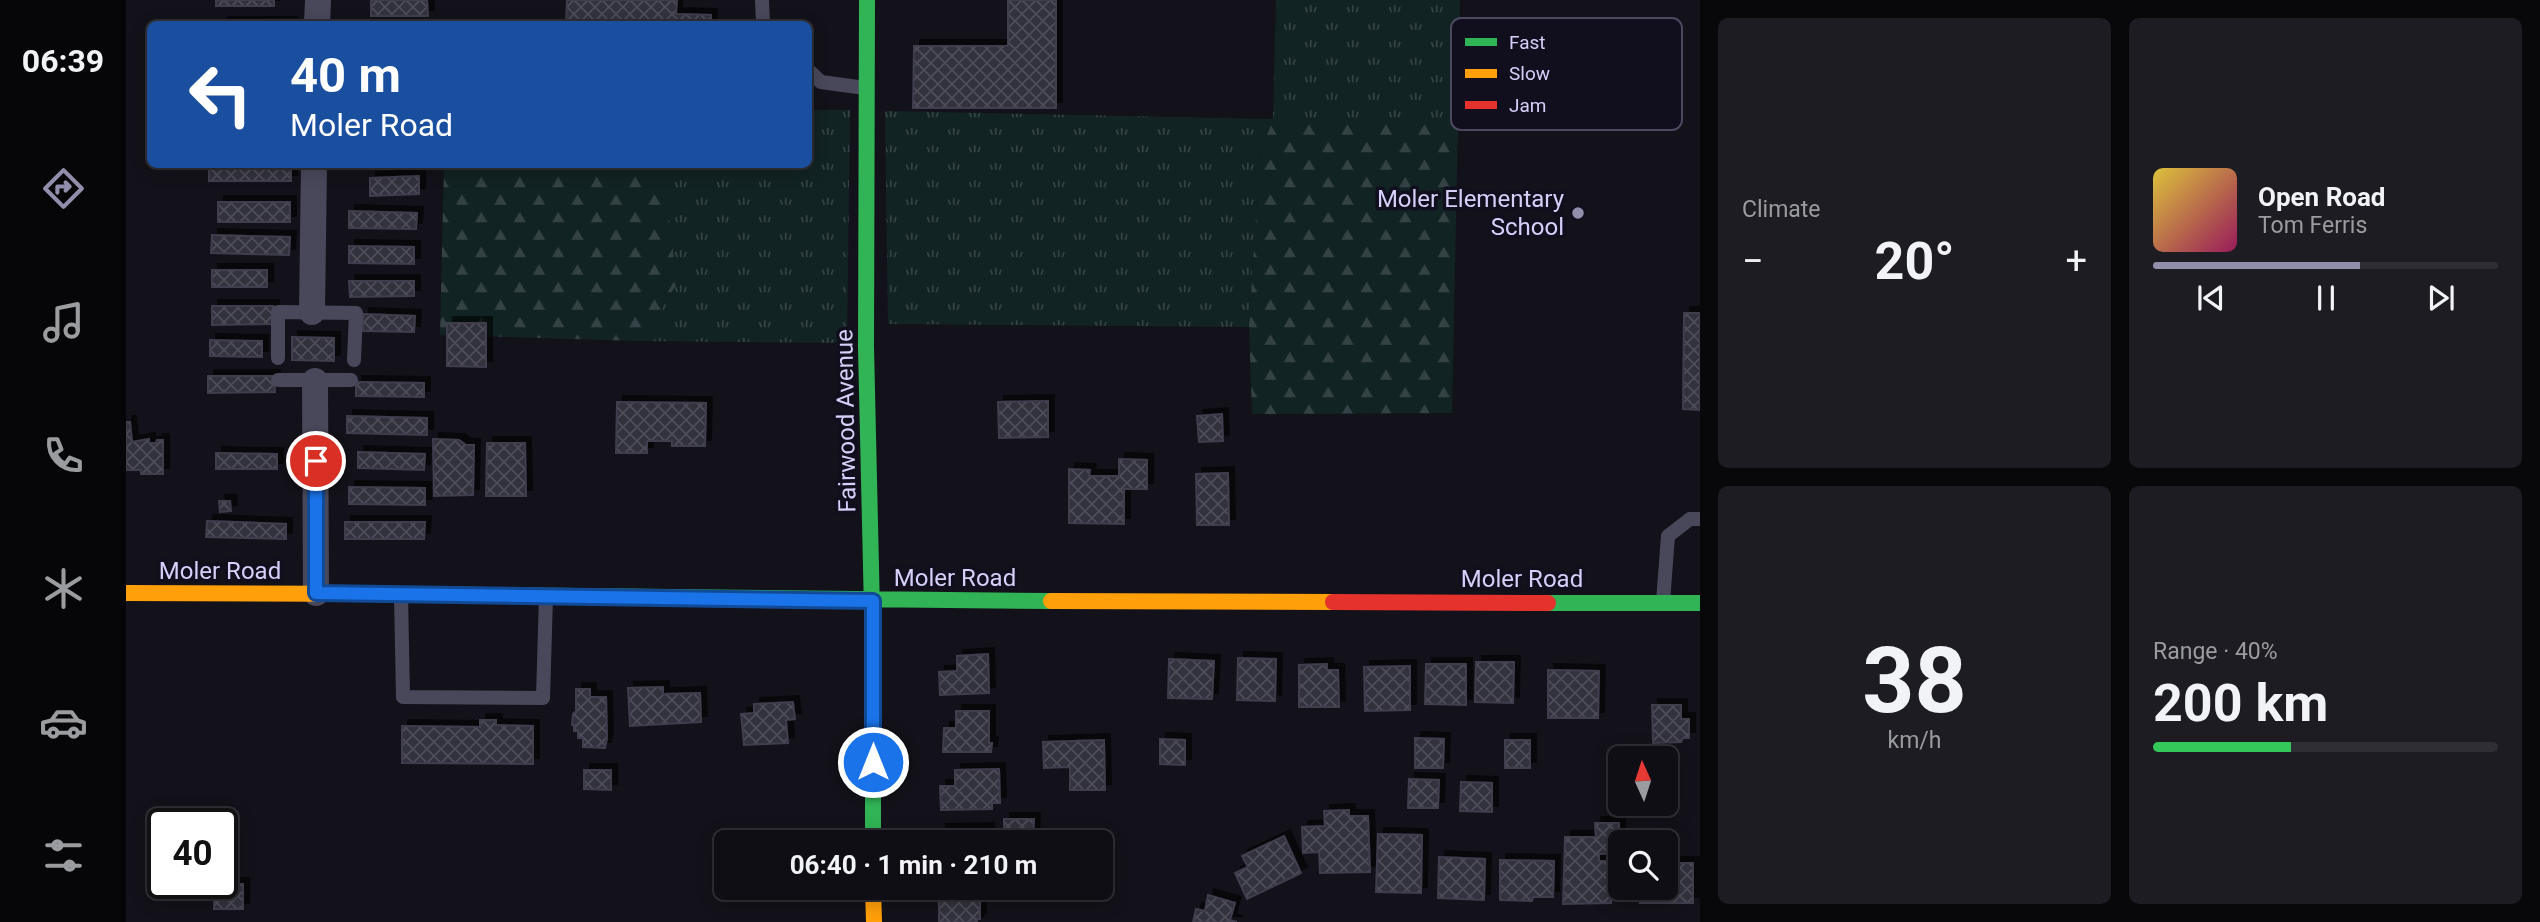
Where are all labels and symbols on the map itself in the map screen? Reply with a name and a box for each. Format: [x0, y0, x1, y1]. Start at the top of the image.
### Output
legend [1451, 18, 1682, 130]
text: Fast [1509, 31, 1546, 54]
text: Slow [1509, 62, 1550, 85]
text: Jam [1509, 94, 1546, 117]
place label: Moler Elementary School [1377, 185, 1565, 241]
marker: Moler Elementary School [1570, 205, 1586, 221]
street label: Fairwood Avenue [830, 329, 862, 513]
pin [286, 431, 346, 491]
street label: Moler Road [159, 557, 281, 585]
street label: Moler Road [894, 564, 1016, 592]
street label: Moler Road [1461, 565, 1583, 593]
position arrow [836, 725, 910, 799]
north arrow [1608, 746, 1678, 816]
speed limit sign: 40 [147, 808, 238, 899]

